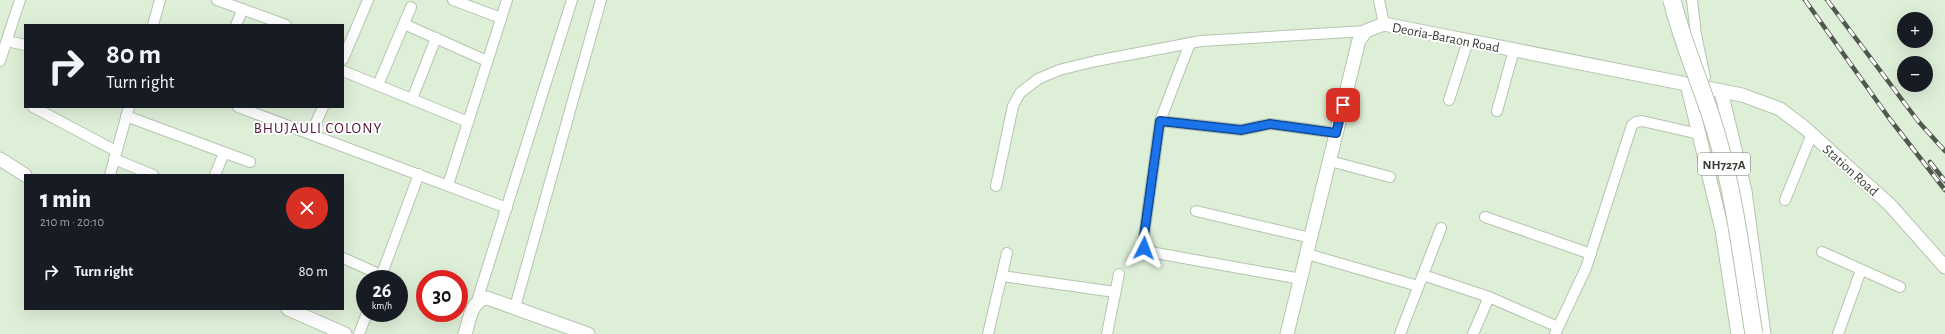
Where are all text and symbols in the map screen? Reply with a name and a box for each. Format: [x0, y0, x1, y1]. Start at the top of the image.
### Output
map controls [1897, 12, 1933, 92]
button: + [1897, 12, 1933, 48]
street label: Deoria-Baraon Road [1391, 21, 1501, 55]
icon: right [40, 40, 92, 92]
text: 80 m [106, 41, 161, 69]
button: − [1897, 56, 1933, 92]
text: Turn right [106, 74, 175, 92]
pin [1326, 88, 1360, 122]
icon: arrive [1332, 94, 1354, 116]
district label: BHUJAULI COLONY [254, 121, 382, 136]
street label: Station Road [1820, 142, 1881, 199]
road number: NH727A [1698, 153, 1750, 175]
button: close [286, 187, 328, 229]
text: 1 min [40, 188, 91, 212]
text: 210 m · 20:10 [40, 216, 104, 229]
position arrow [1123, 227, 1165, 269]
icon: right [40, 261, 62, 283]
text: Turn right [74, 264, 133, 279]
text: 80 m [298, 264, 328, 279]
speed limit sign: 30 [416, 270, 468, 322]
text: 26 [372, 281, 392, 301]
text: km/h [372, 301, 392, 311]

